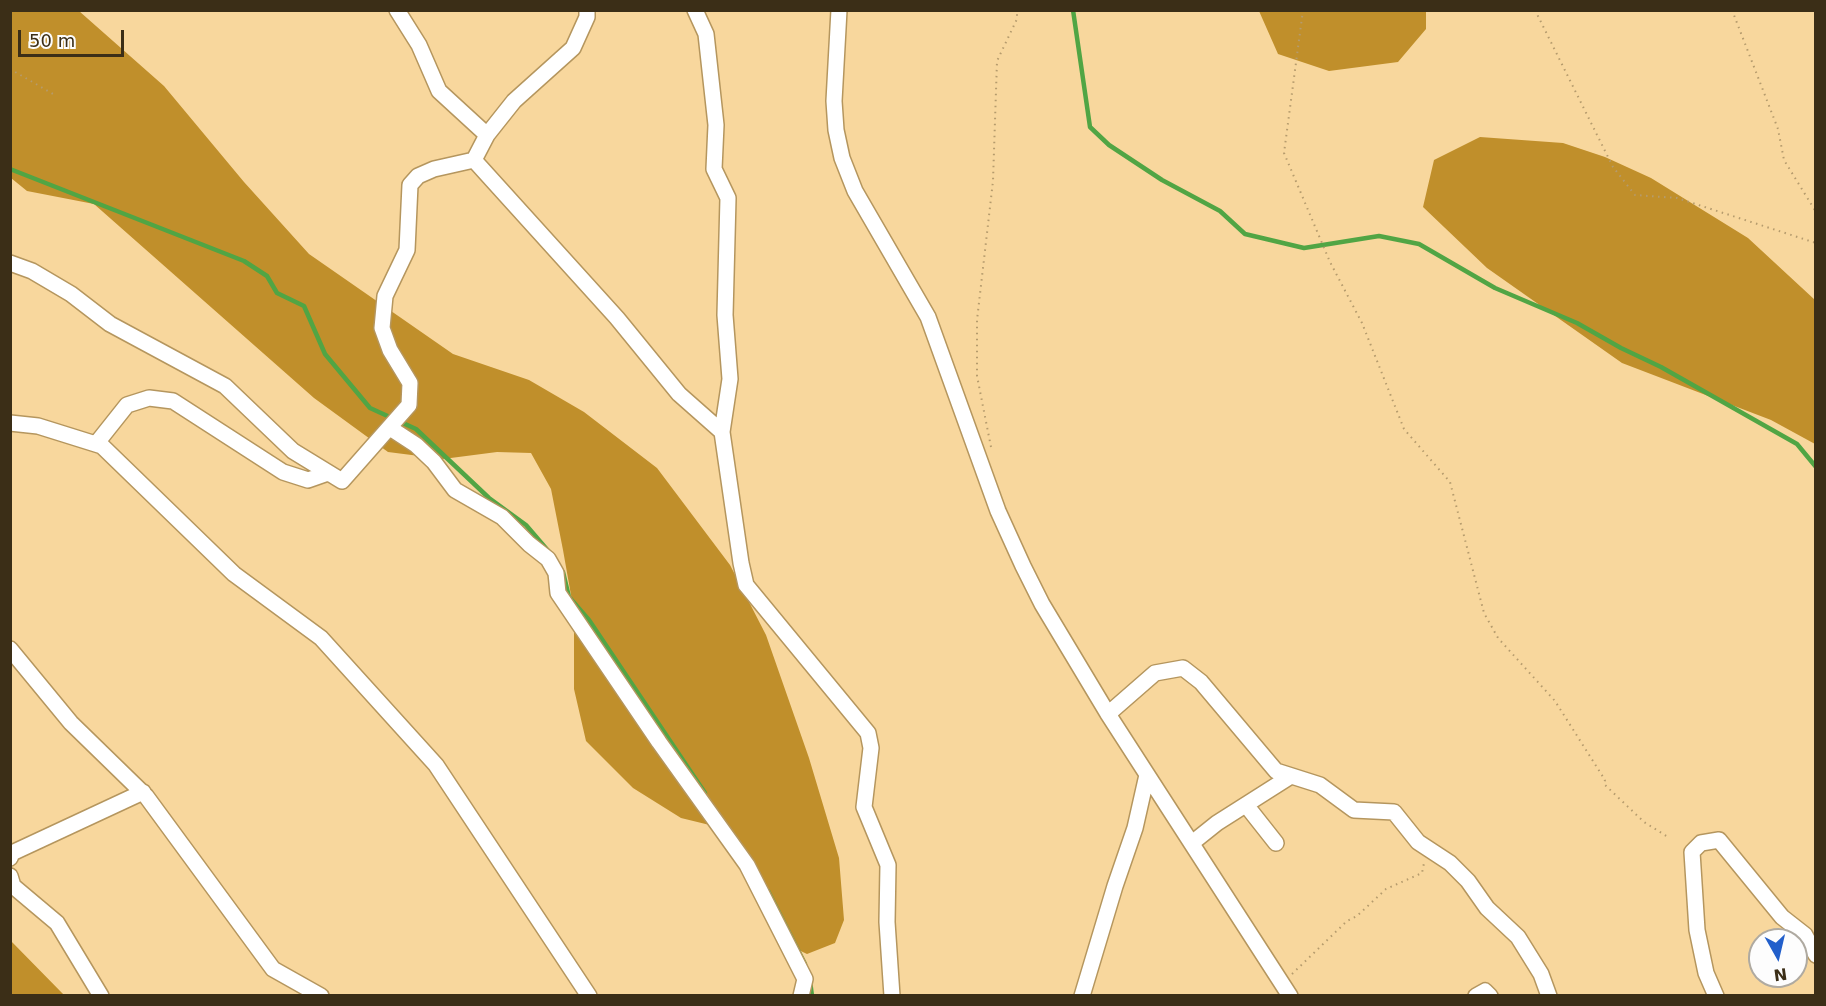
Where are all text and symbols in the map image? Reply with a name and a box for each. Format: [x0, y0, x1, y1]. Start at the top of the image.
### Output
scale bar [21, 18, 128, 56]
text: 50 m [29, 30, 75, 51]
north arrow [1748, 928, 1808, 988]
text: N [1772, 964, 1788, 985]

